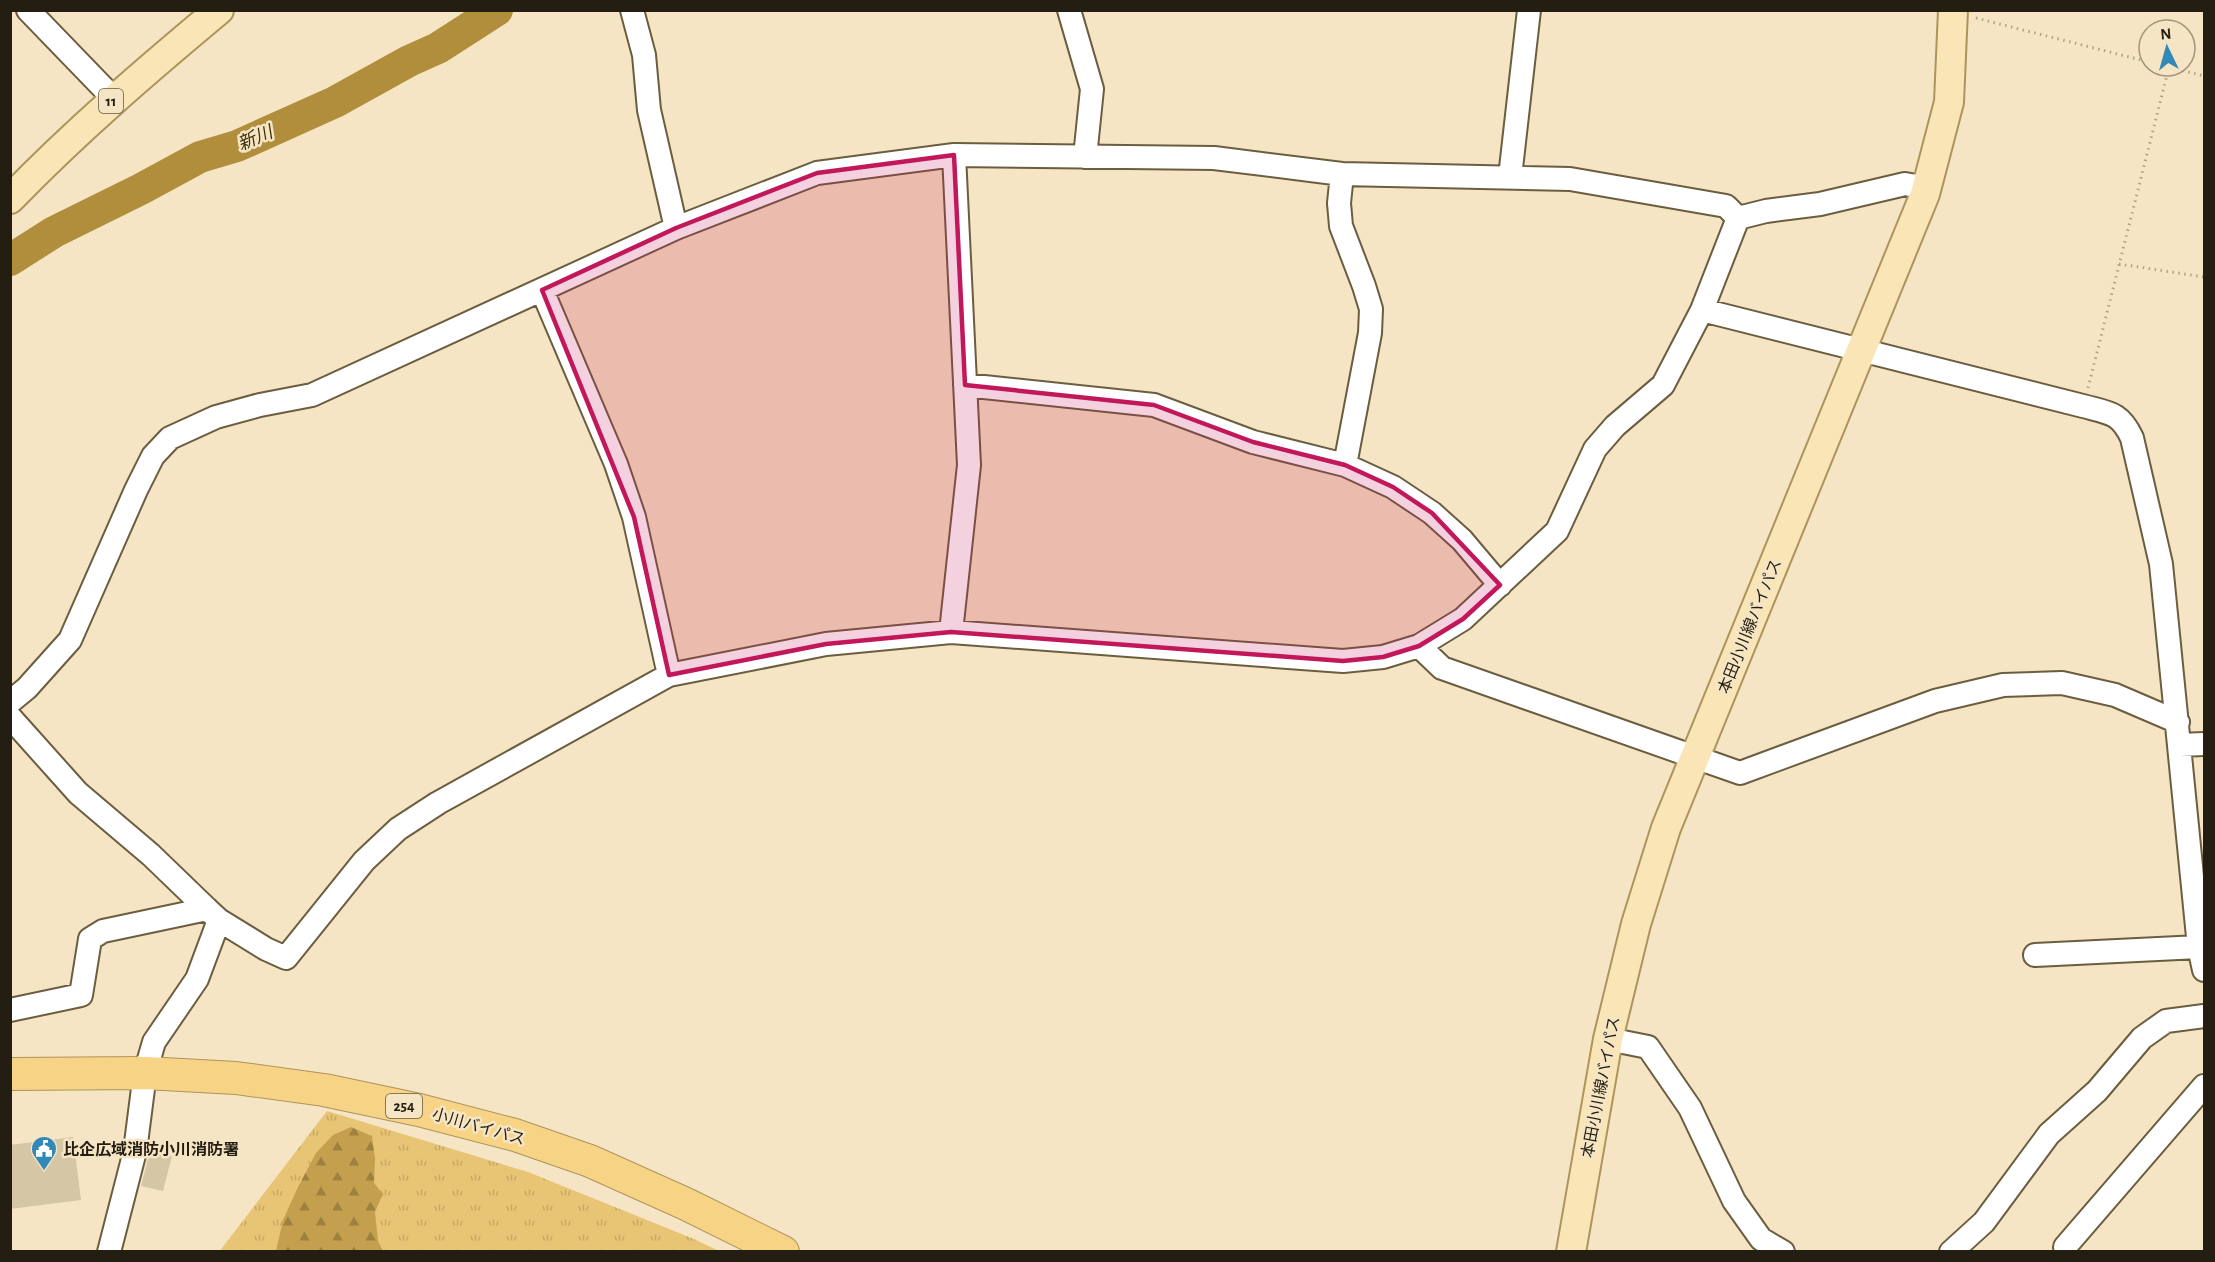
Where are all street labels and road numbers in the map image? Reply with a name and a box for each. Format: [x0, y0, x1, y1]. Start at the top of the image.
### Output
road number: 11 [99, 89, 123, 113]
street label: 本田小川線バイパス [1715, 556, 1784, 696]
street label: 本田小川線バイパス [1578, 1015, 1623, 1159]
road number: 254 [386, 1094, 422, 1118]
street label: 小川バイパス [431, 1105, 527, 1148]

